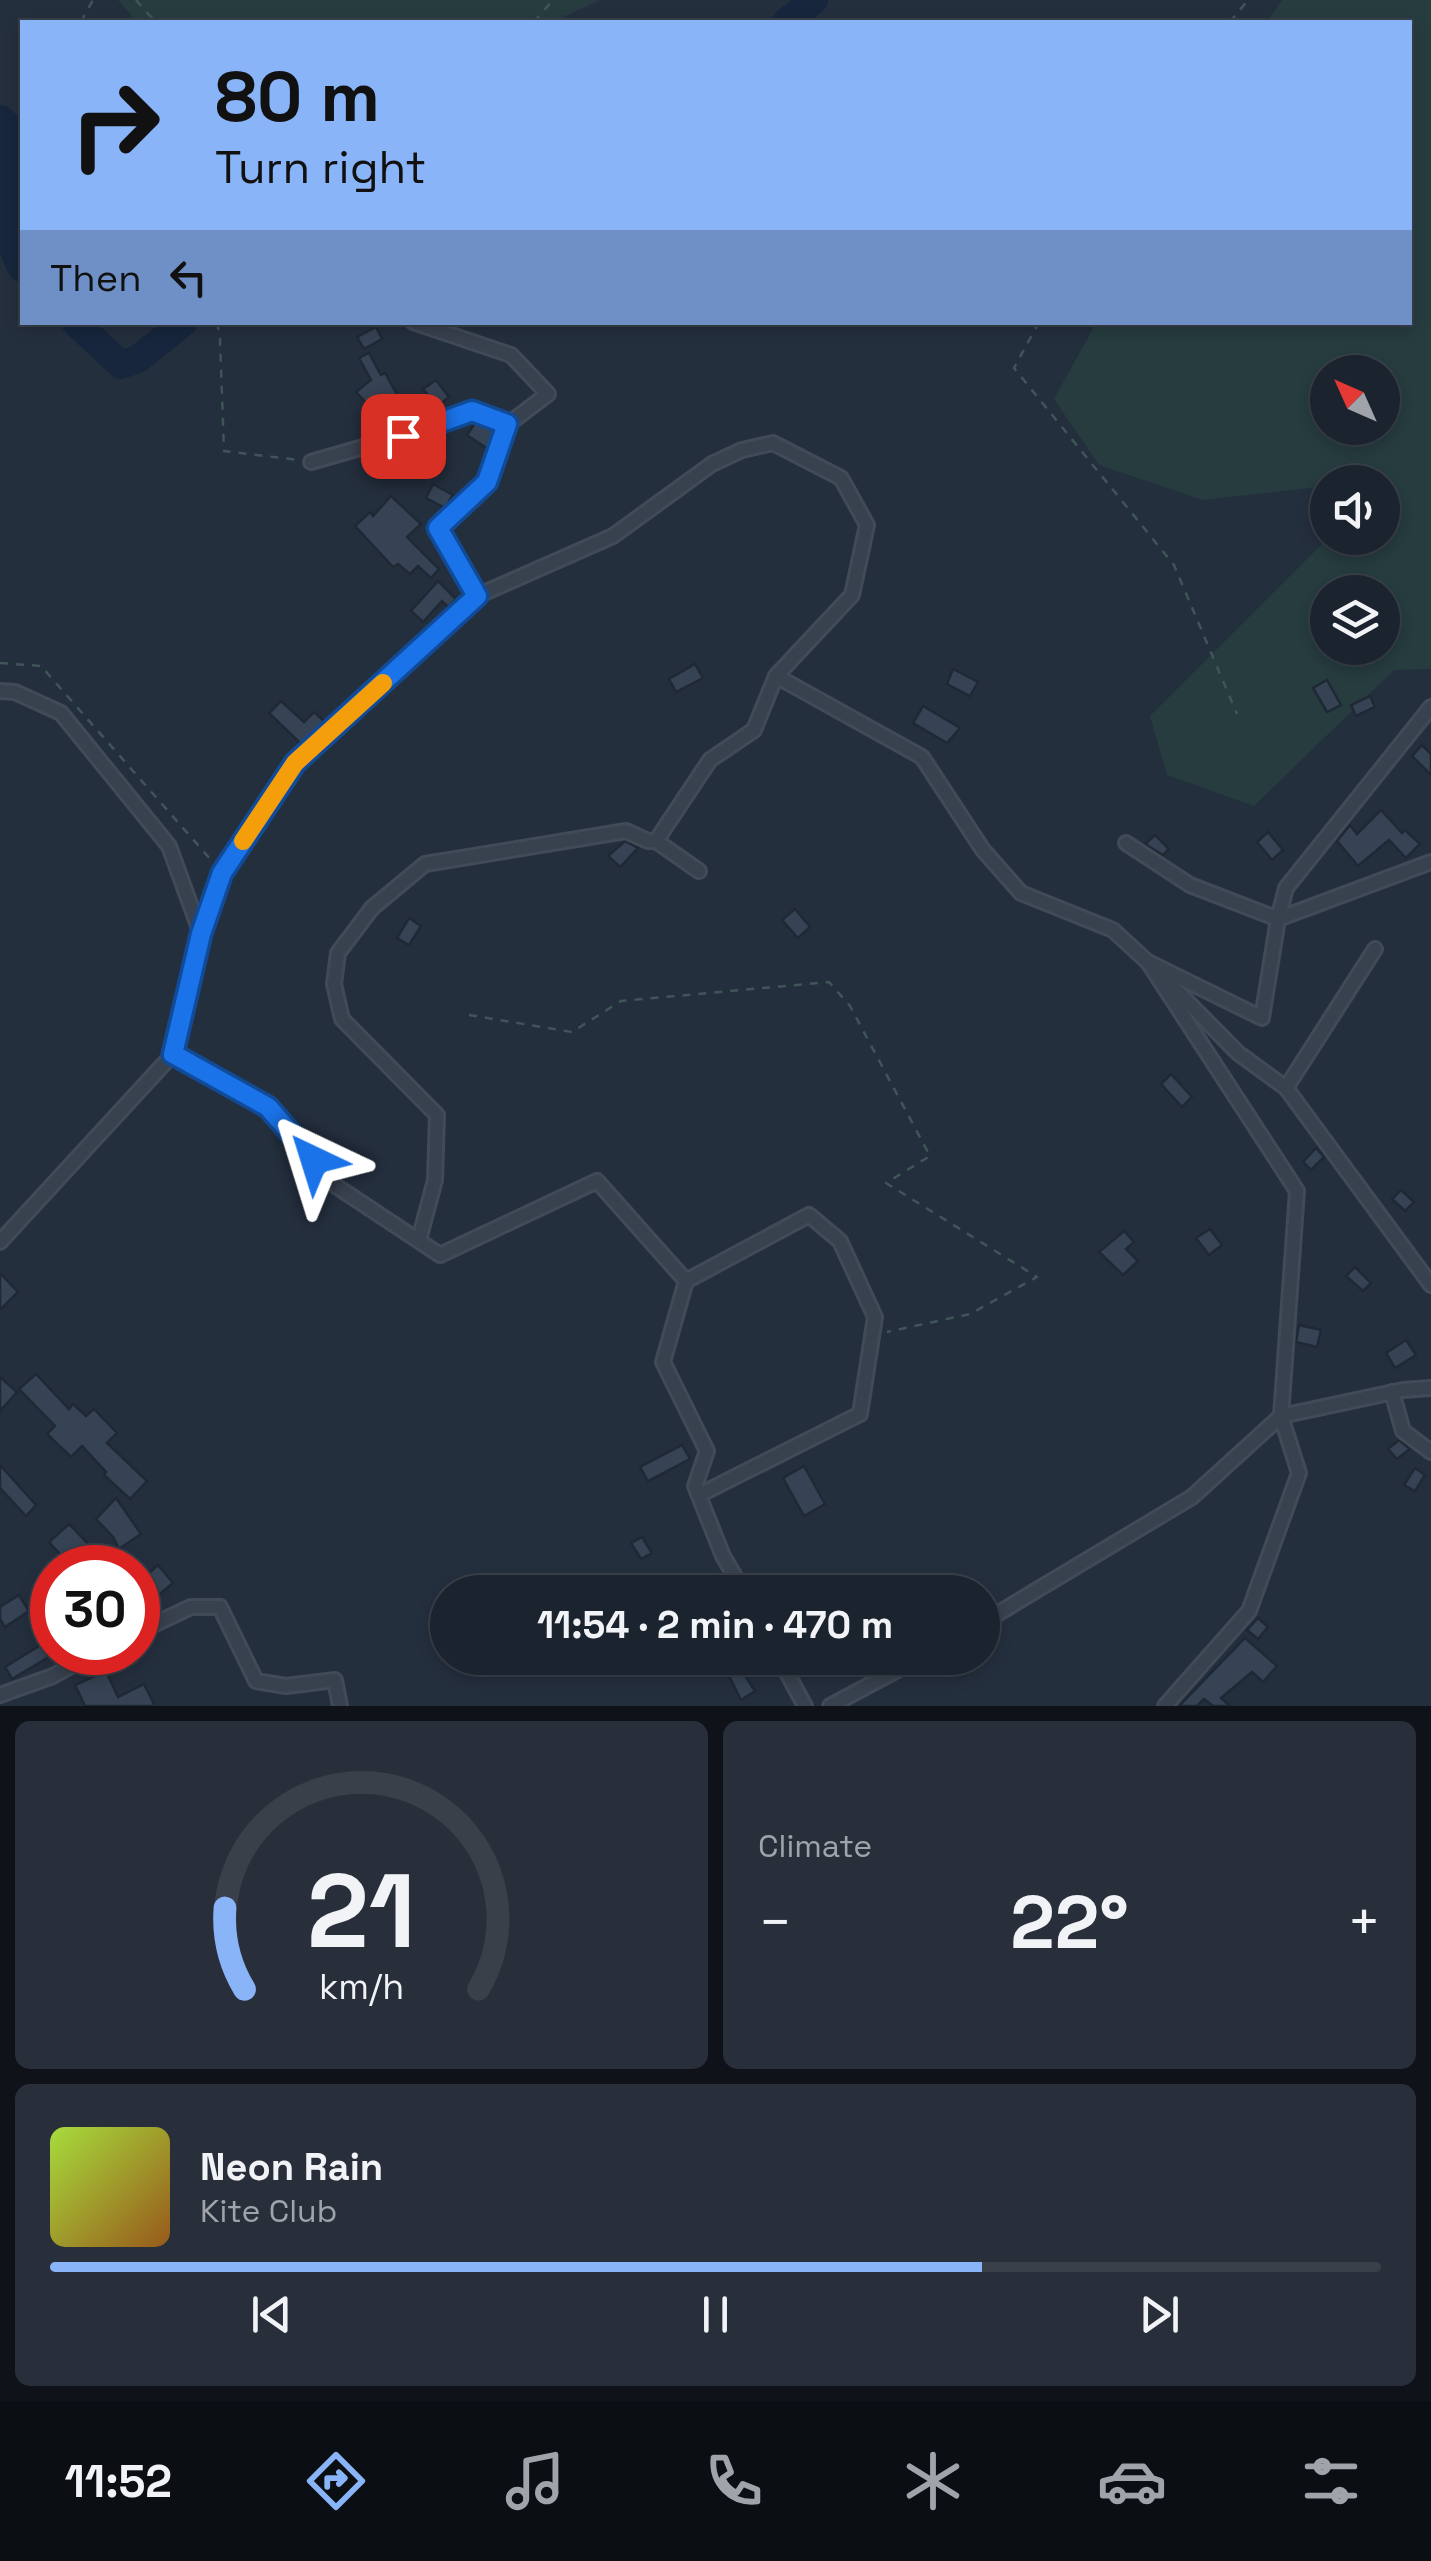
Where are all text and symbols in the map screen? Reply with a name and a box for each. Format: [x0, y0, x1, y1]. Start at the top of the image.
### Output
text: 80 m [215, 52, 380, 141]
icon: right [50, 60, 180, 190]
text: Turn right [215, 139, 426, 196]
icon: left [161, 250, 216, 305]
text: Then [50, 254, 141, 302]
north arrow [1310, 355, 1400, 445]
map controls [1310, 355, 1400, 665]
pin [361, 394, 446, 479]
icon: arrive [376, 409, 431, 464]
button: sound [1310, 465, 1400, 555]
button: layers [1310, 575, 1400, 665]
position arrow [262, 1108, 366, 1212]
speed limit sign: 30 [30, 1545, 160, 1675]
text: 11:54 · 2 min · 470 m [537, 1601, 893, 1649]
text: Climate [758, 1826, 872, 1866]
text: 21 [307, 1845, 416, 1977]
text: 22° [1010, 1874, 1129, 1970]
text: − [758, 1887, 792, 1957]
text: + [1347, 1887, 1381, 1957]
text: km/h [319, 1964, 404, 2009]
text: Neon Rain [200, 2143, 383, 2191]
text: Kite Club [200, 2191, 337, 2231]
icon: previous [244, 2287, 299, 2342]
icon: pause [688, 2287, 743, 2342]
icon: next [1132, 2287, 1187, 2342]
icon: directions [301, 2446, 371, 2516]
icon: music [500, 2446, 570, 2516]
icon: phone [699, 2446, 769, 2516]
icon: climate [898, 2446, 968, 2516]
icon: car [1097, 2446, 1167, 2516]
icon: filters [1296, 2446, 1366, 2516]
text: 11:52 [65, 2453, 172, 2510]

